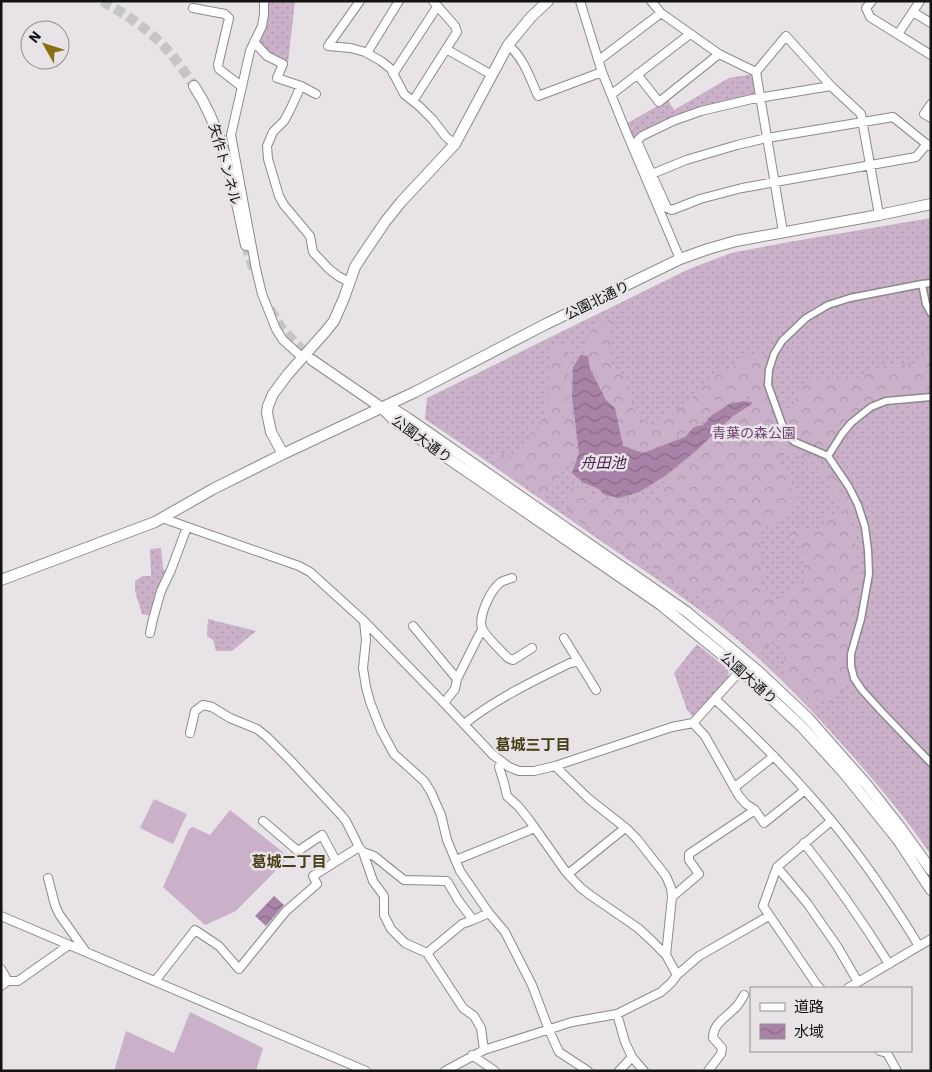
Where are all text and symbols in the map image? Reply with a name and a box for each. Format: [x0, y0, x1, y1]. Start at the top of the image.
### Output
north arrow [20, 20, 70, 70]
text: N [25, 27, 45, 46]
street label: 矢作トンネル [205, 121, 245, 207]
street label: 公園北通り [562, 277, 632, 323]
street label: 公園大通り [388, 411, 456, 467]
park label: 青葉の森公園 [712, 424, 796, 442]
water label: 舟田池 [580, 453, 627, 472]
street label: 公園大通り [717, 648, 781, 708]
district label: 葛城三丁目 [495, 735, 571, 754]
district label: 葛城二丁目 [251, 852, 327, 871]
legend [750, 987, 912, 1052]
text: 道路 [794, 997, 824, 1016]
text: 水域 [794, 1022, 824, 1041]

